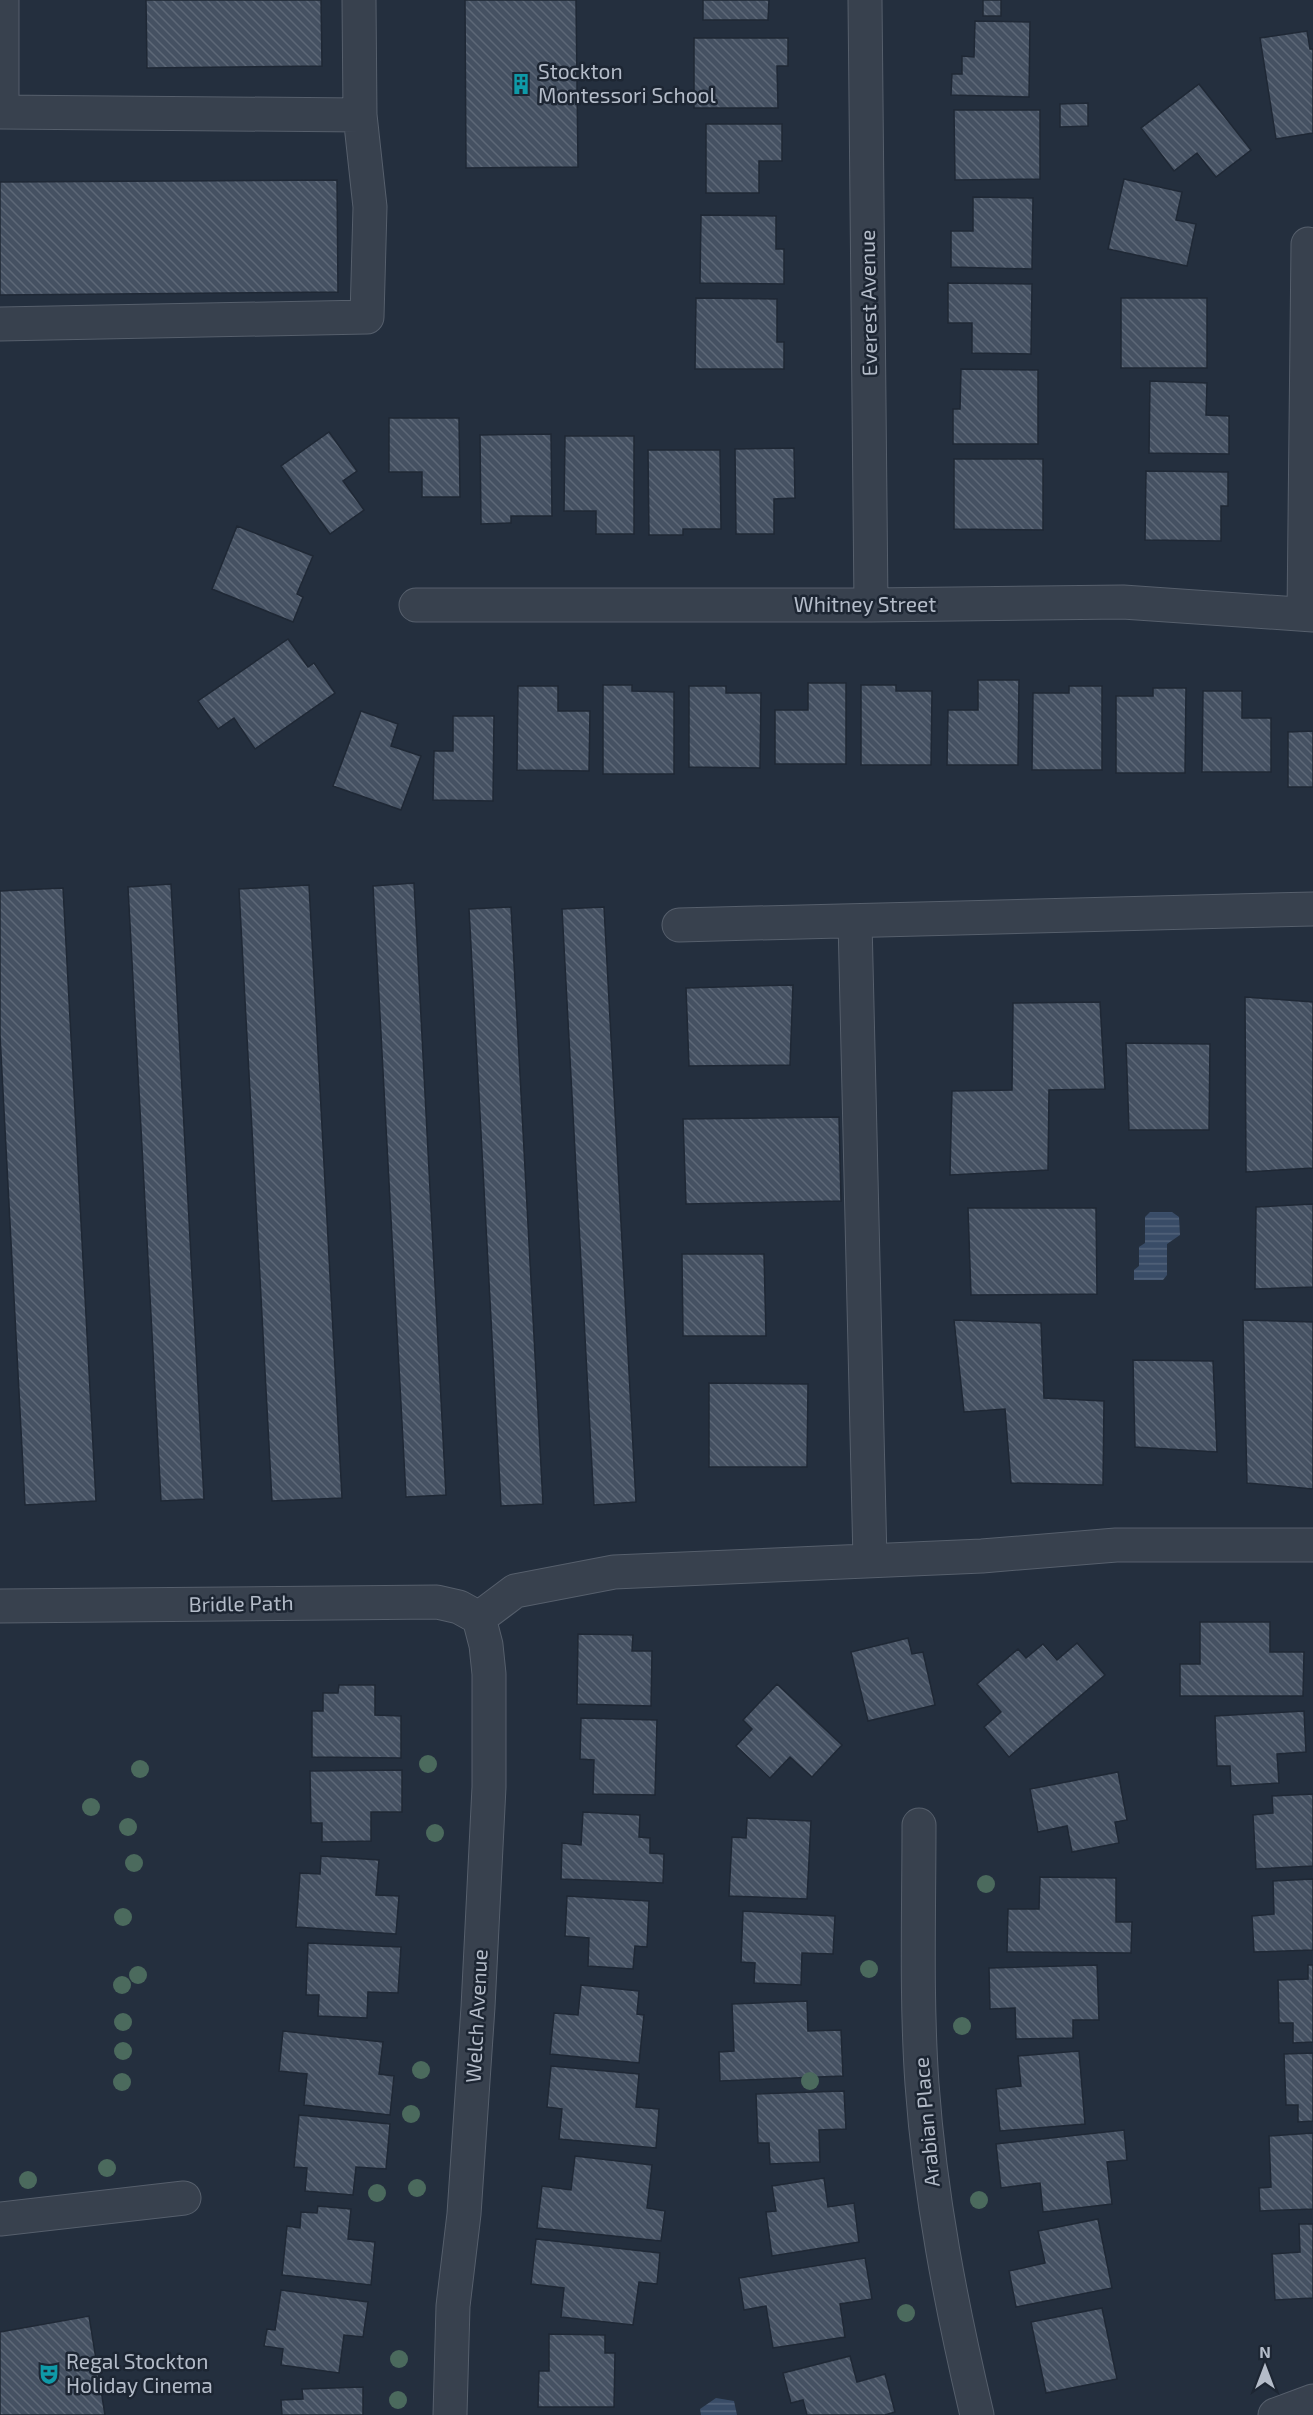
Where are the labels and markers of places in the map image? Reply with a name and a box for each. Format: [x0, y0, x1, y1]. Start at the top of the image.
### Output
place label: Stockton Montessori School [538, 58, 717, 107]
building icon: Stockton Montessori School [509, 72, 533, 96]
place label: Regal Stockton Holiday Cinema [66, 2348, 213, 2397]
theatre icon: Regal Stockton Holiday Cinema [37, 2362, 61, 2386]

